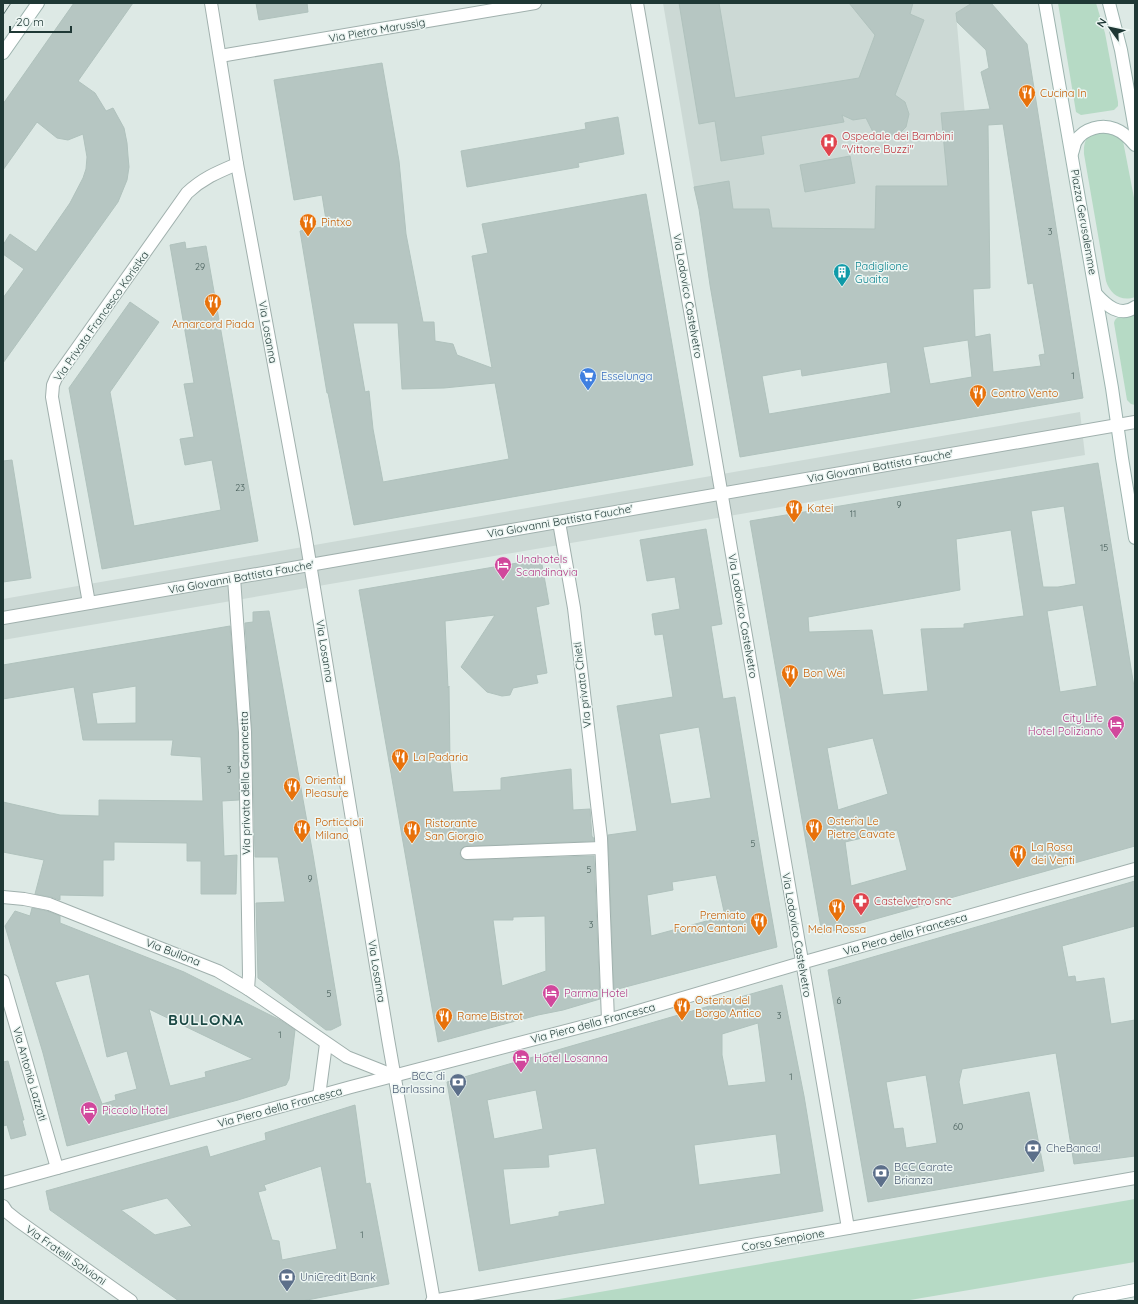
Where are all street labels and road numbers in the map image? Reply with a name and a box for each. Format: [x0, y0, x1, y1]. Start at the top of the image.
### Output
street label: Via Pietro Marussig [328, 15, 426, 45]
street label: Piazza Gerusalemme [1068, 168, 1100, 276]
street label: Via Lodovico Castelvetro [670, 233, 706, 360]
street label: Via Privata Francesco Koristka [51, 248, 151, 384]
street label: Via Losanna [256, 300, 280, 364]
street label: Via Giovanni Battista Fauche' [806, 446, 954, 486]
street label: Via Giovanni Battista Fauche' [486, 501, 634, 541]
street label: Via Lodovico Castelvetro [725, 553, 761, 680]
street label: Via Giovanni Battista Fauche' [167, 557, 315, 597]
street label: Via Losanna [313, 619, 337, 683]
street label: Via privata Chieti [570, 641, 594, 729]
street label: Via privata della Garancetta [237, 711, 253, 855]
street label: Via Lodovico Castelvetro [779, 872, 815, 999]
street label: Via Piero della Francesca [841, 910, 969, 958]
street label: Via Bullona [144, 935, 202, 969]
street label: Via Losanna [365, 939, 389, 1003]
street label: Via Piero della Francesca [529, 1000, 657, 1046]
street label: Via Antonio Lazzati [10, 1025, 50, 1123]
street label: Via Piero della Francesca [216, 1084, 344, 1130]
street label: Via Fratelli Salvioni [23, 1222, 109, 1288]
street label: Corso Sempione [741, 1226, 825, 1254]

